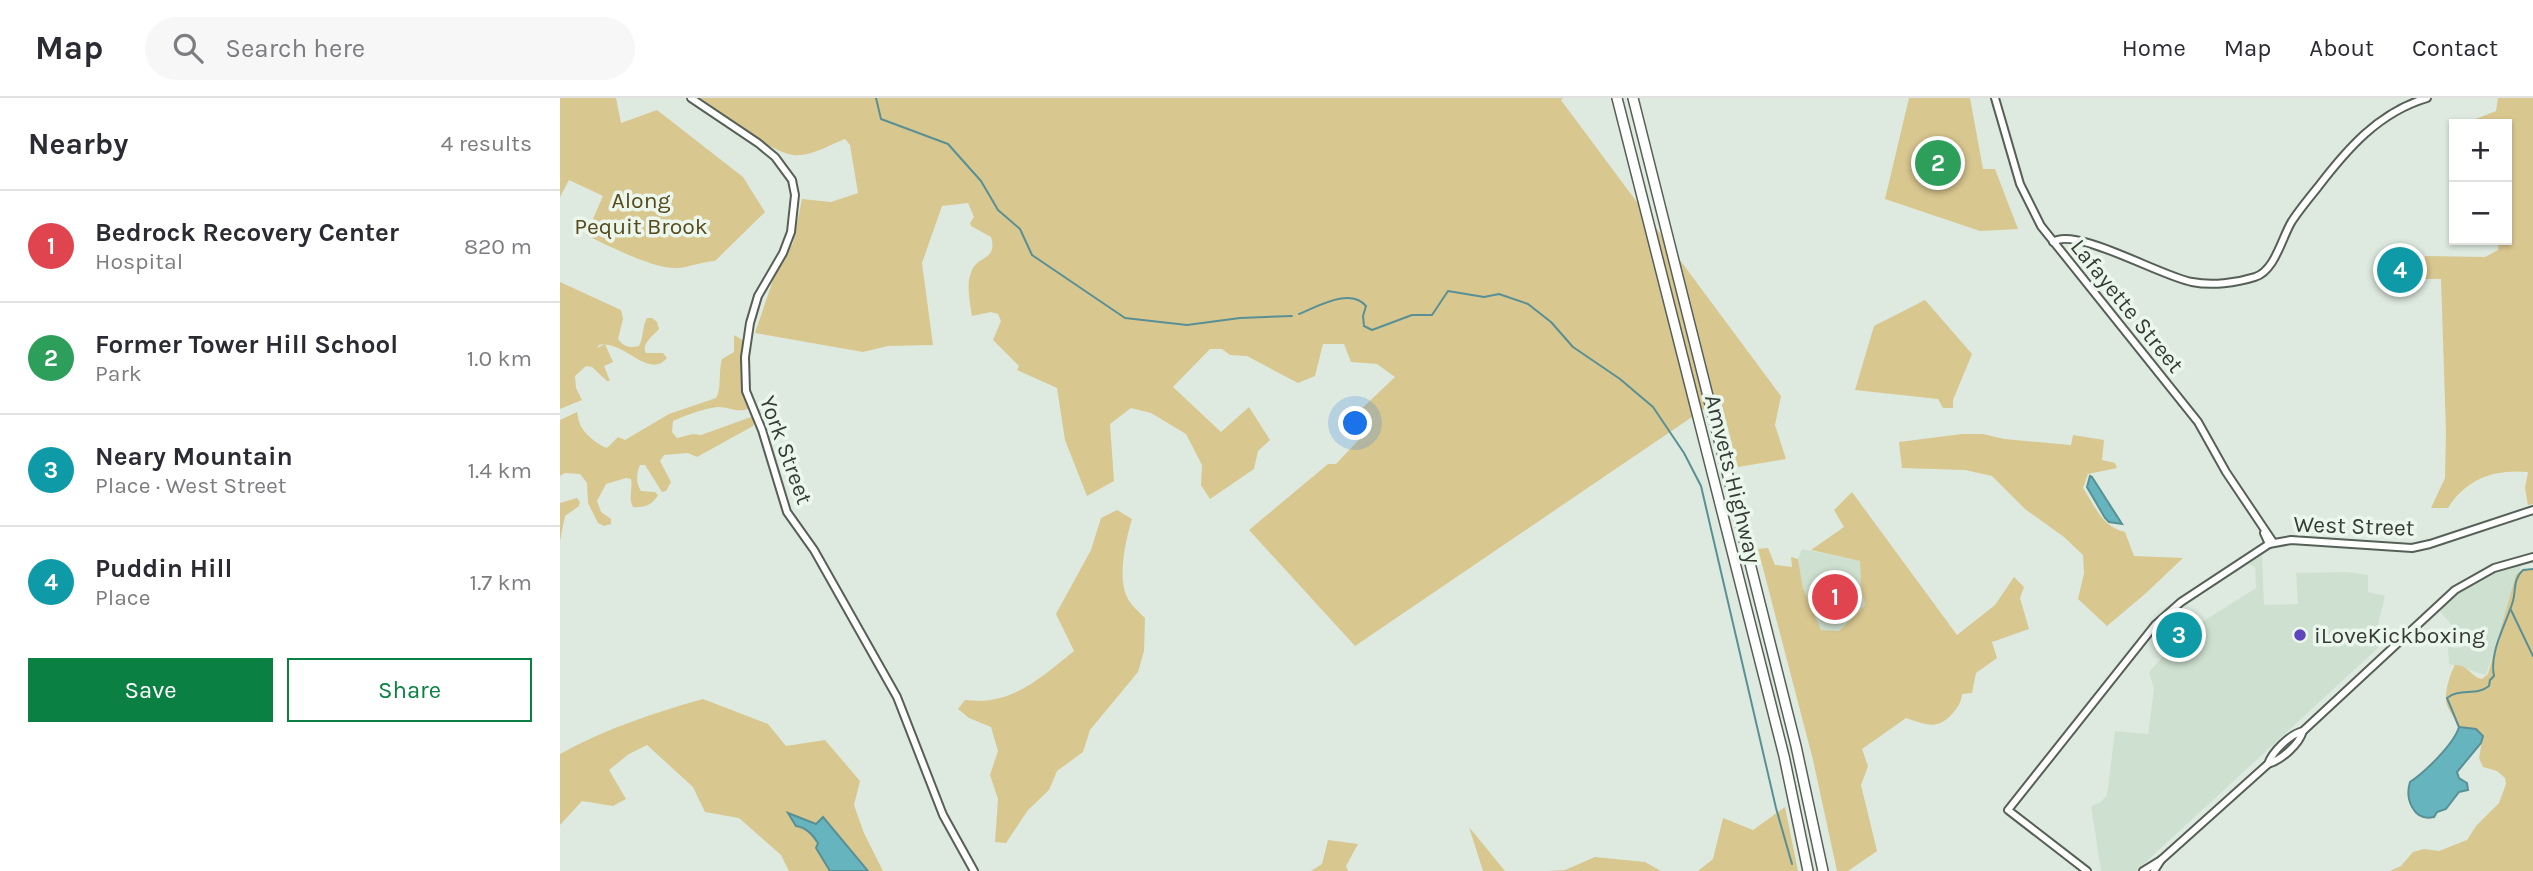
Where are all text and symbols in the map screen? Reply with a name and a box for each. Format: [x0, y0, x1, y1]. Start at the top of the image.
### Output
search box [145, 17, 635, 80]
text: Map [35, 29, 103, 67]
icon: search [169, 29, 207, 67]
text: Search here [225, 33, 365, 64]
text: Home [2122, 34, 2186, 62]
text: Map [2224, 34, 2271, 62]
text: About [2309, 34, 2374, 62]
text: Contact [2412, 34, 2498, 62]
map controls [2449, 119, 2512, 245]
button: + [2449, 119, 2512, 182]
text: Nearby [28, 126, 128, 162]
text: 4 results [440, 130, 532, 157]
pin: 2 [1915, 137, 1961, 189]
button: − [2449, 182, 2512, 245]
park label: Along Pequit Brook [574, 187, 708, 240]
text: Bedrock Recovery Center [95, 217, 399, 248]
text: 1 [47, 233, 55, 260]
text: 820 m [464, 233, 532, 260]
street label: Lafayette Street [2065, 234, 2189, 379]
pin: 4 [2377, 244, 2423, 296]
text: Hospital [95, 248, 183, 275]
text: Former Tower Hill School [95, 329, 398, 360]
text: 2 [44, 345, 58, 372]
text: 1.0 km [467, 345, 532, 372]
text: Park [95, 360, 142, 387]
street label: York Street [754, 392, 818, 508]
street label: Amvets Highway [1699, 392, 1767, 567]
your location [1338, 406, 1372, 440]
text: Neary Mountain [95, 441, 293, 472]
text: 3 [44, 457, 58, 484]
text: 1.4 km [468, 457, 532, 484]
text: Place · West Street [95, 472, 287, 499]
street label: West Street [2293, 510, 2415, 542]
text: Puddin Hill [95, 553, 232, 584]
text: 4 [44, 569, 58, 596]
text: 1.7 km [470, 569, 532, 596]
pin: 1 [1812, 571, 1858, 623]
text: Place [95, 584, 151, 611]
pin: 3 [2156, 609, 2202, 661]
place label: iLoveKickboxing [2314, 622, 2485, 649]
marker: iLoveKickboxing [2292, 627, 2308, 643]
button: Save [28, 658, 273, 722]
button: Share [287, 658, 532, 722]

